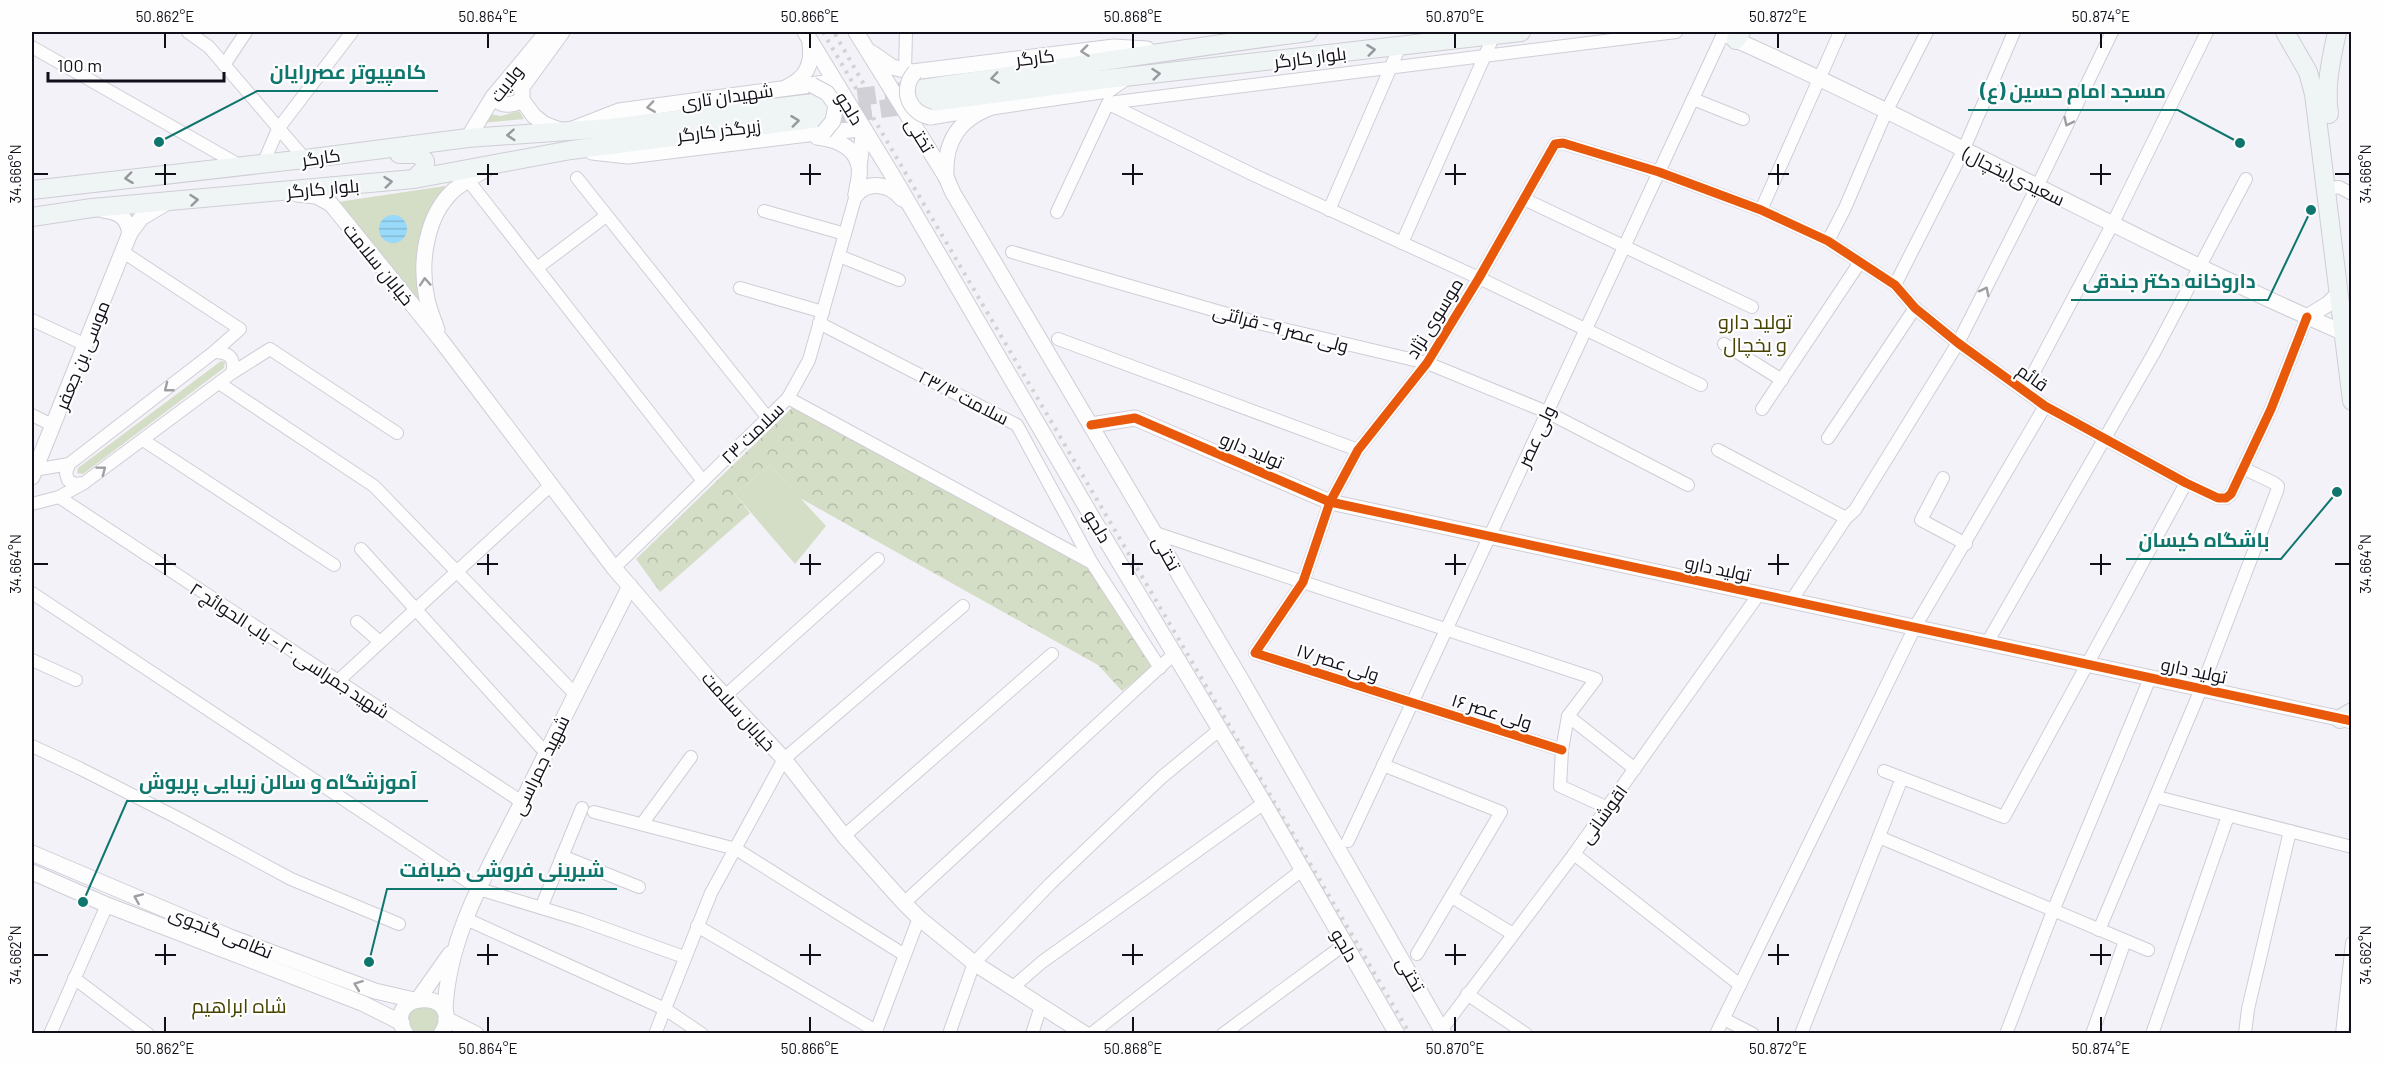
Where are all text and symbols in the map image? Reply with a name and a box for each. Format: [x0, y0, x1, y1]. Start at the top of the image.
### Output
text: 50.862°E [136, 7, 194, 25]
text: 50.864°E [459, 7, 517, 25]
text: 50.866°E [781, 7, 839, 25]
text: 50.868°E [1104, 7, 1162, 25]
text: 50.870°E [1426, 7, 1484, 25]
text: 50.872°E [1749, 7, 1807, 25]
text: 50.874°E [2072, 7, 2130, 25]
street label: بلوار کارگر [1272, 42, 1348, 73]
street label: کارگر [1013, 44, 1056, 71]
one-way arrow [1080, 44, 1090, 57]
one-way arrow [1367, 44, 1376, 56]
scale bar [48, 45, 224, 83]
callout: کامپیوتر عصررایان [257, 53, 438, 91]
text: 100 m [57, 54, 102, 76]
text: کامپیوتر عصررایان [270, 59, 426, 86]
street label: ولایت [485, 60, 528, 107]
one-way arrow [1152, 68, 1161, 81]
one-way arrow [990, 72, 1000, 84]
callout: مسجد امام حسین (ع) [1968, 72, 2178, 110]
text: مسجد امام حسین (ع) [1979, 78, 2166, 105]
street label: شهیدان تاری [679, 79, 775, 114]
street label: دلجو [831, 87, 869, 129]
one-way arrow [647, 100, 656, 112]
street label: زیرگذر کارگر [675, 114, 762, 147]
street label: تختی [900, 114, 939, 157]
one-way arrow [790, 115, 800, 128]
one-way arrow [2064, 116, 2076, 127]
one-way arrow [506, 128, 515, 141]
street label: سعیدی(یخچال) [1958, 141, 2069, 212]
street label: کارگر [299, 143, 342, 172]
text: 34.666°N [6, 144, 24, 204]
text: 34.666°N [2356, 144, 2374, 204]
one-way arrow [125, 171, 134, 184]
street label: بلوار کارگر [285, 174, 360, 203]
one-way arrow [384, 176, 393, 188]
one-way arrow [189, 194, 199, 207]
street label: خیابان سلامت [338, 218, 419, 310]
callout: داروخانه دکتر جندقی [2071, 262, 2268, 300]
text: داروخانه دکتر جندقی [2082, 268, 2256, 293]
street label: موسوی نژاد [1401, 274, 1468, 363]
one-way arrow [419, 278, 432, 287]
one-way arrow [1977, 286, 1989, 297]
street label: موسی بن جعفر [50, 297, 115, 414]
street label: ولی عصر ۹ - قرائتی [1211, 299, 1351, 358]
district label: تولید دارو و یخچال [1718, 309, 1793, 358]
street label: قائم [2012, 359, 2053, 397]
street label: سلامت ۲۳/۳ [915, 365, 1013, 429]
one-way arrow [163, 380, 174, 391]
street label: سلامت ۲۳ [716, 398, 788, 468]
street label: ولی عصر [1512, 402, 1561, 471]
street label: تولید دارو [1217, 427, 1287, 474]
one-way arrow [96, 466, 107, 477]
street label: دلجو [1079, 505, 1116, 547]
callout: باشگاه کیسان [2126, 521, 2281, 559]
text: باشگاه کیسان [2139, 527, 2269, 552]
street label: تختی [1147, 532, 1186, 575]
text: 34.664°N [6, 534, 24, 594]
text: 34.664°N [2356, 534, 2374, 594]
street label: تولید دارو [1683, 550, 1753, 587]
street label: شهید جمراسی ۲۰ - باب الحوائج ۲ [185, 577, 394, 724]
street label: ولی عصر ۱۷ [1294, 638, 1382, 687]
street label: تولید دارو [2159, 652, 2229, 689]
street label: خیابان سلامت [697, 667, 780, 756]
street label: ولی عصر ۱۶ [1449, 688, 1535, 735]
street label: شهید جمراسی [506, 711, 575, 819]
callout: آموزشگاه و سالن زیبایی پریوش [127, 763, 428, 801]
text: آموزشگاه و سالن زیبایی پریوش [139, 769, 418, 796]
street label: اقوشانی [1574, 780, 1632, 848]
callout: شیرینی فروشی ضیافت [387, 851, 617, 889]
text: شیرینی فروشی ضیافت [399, 857, 605, 882]
one-way arrow [133, 893, 144, 905]
street label: نظامی گنجوی [166, 901, 276, 964]
street label: دلجو [1326, 924, 1363, 966]
text: 34.662°N [6, 925, 24, 985]
text: 34.662°N [2356, 925, 2374, 985]
street label: تختی [1391, 953, 1430, 996]
one-way arrow [353, 979, 364, 992]
district label: شاه ابراهیم [191, 993, 287, 1020]
text: 50.862°E [136, 1039, 194, 1057]
text: 50.864°E [459, 1039, 517, 1057]
text: 50.866°E [781, 1039, 839, 1057]
text: 50.868°E [1104, 1039, 1162, 1057]
text: 50.870°E [1426, 1039, 1484, 1057]
text: 50.872°E [1749, 1039, 1807, 1057]
text: 50.874°E [2072, 1039, 2130, 1057]

